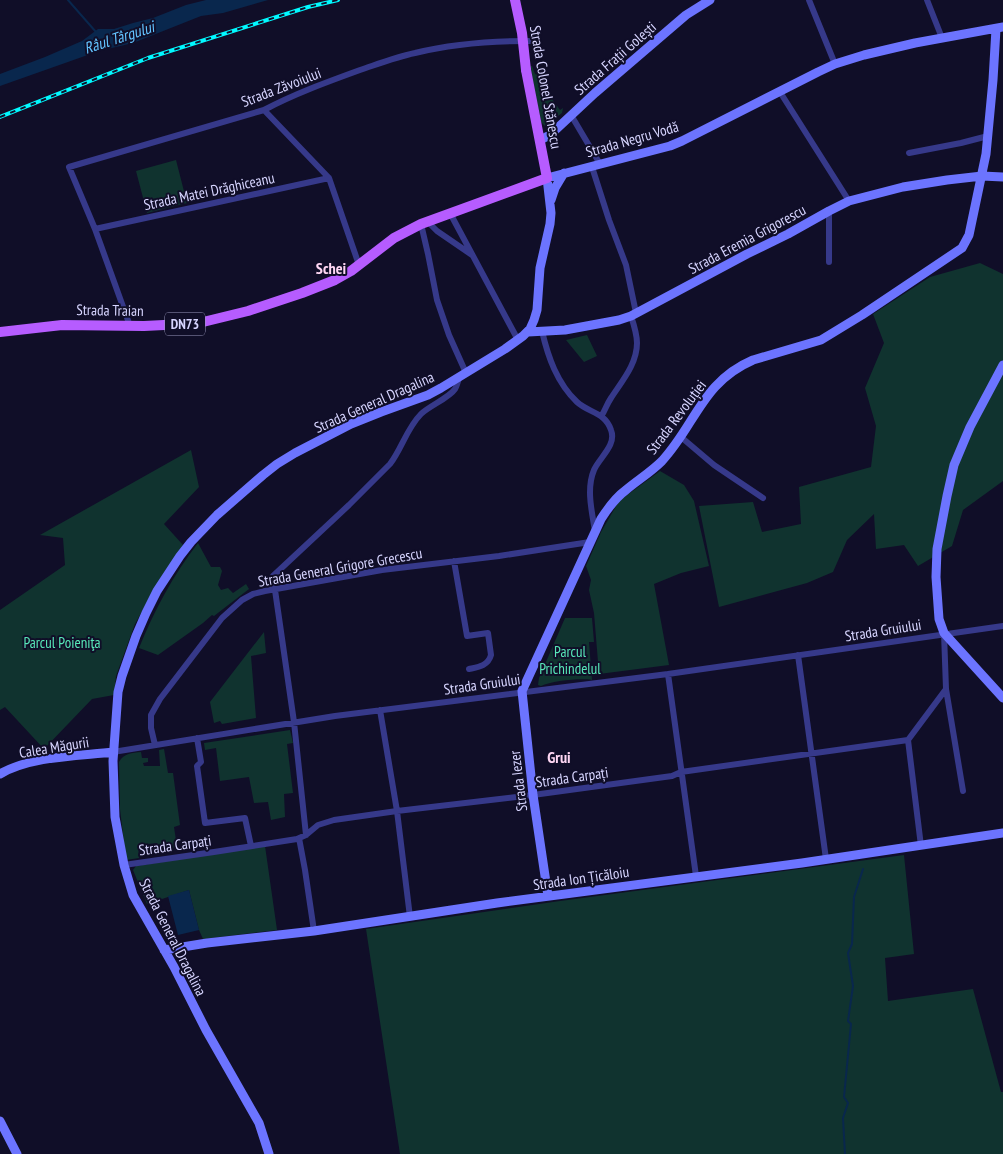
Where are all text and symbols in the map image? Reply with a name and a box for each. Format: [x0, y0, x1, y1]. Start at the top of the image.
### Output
water label: Râul Târgului [81, 15, 159, 58]
street label: Strada Frații Golești [570, 17, 660, 99]
street label: Strada Colonel Stănescu [526, 24, 566, 150]
street label: Strada Zăvoiului [238, 63, 324, 111]
street label: Strada Negru Vodă [583, 117, 681, 161]
street label: Strada Matei Drăghiceanu [142, 168, 276, 214]
street label: Strada Eremia Grigorescu [685, 200, 809, 278]
district label: Schei [316, 258, 347, 278]
street label: Strada Traian [76, 300, 144, 320]
road number: DN73 [165, 312, 205, 336]
street label: Strada General Dragalina [311, 367, 437, 437]
street label: Strada Revoluției [642, 376, 710, 458]
street label: Strada General Grigore Grecescu [256, 543, 424, 591]
street label: Strada Gruiului [843, 615, 923, 645]
park label: Parcul Poieniţa [23, 633, 101, 652]
park label: Parcul Prichindelul [539, 642, 601, 678]
street label: Strada Gruiului [442, 669, 522, 699]
street label: Calea Măgurii [18, 732, 90, 762]
district label: Grui [547, 747, 571, 767]
street label: Strada Iezer [505, 748, 531, 813]
street label: Strada Carpați [535, 763, 609, 791]
street label: Strada Carpați [138, 831, 212, 859]
street label: Strada Ion Țicăloiu [532, 862, 630, 894]
street label: Strada General Dragalina [135, 875, 211, 999]

